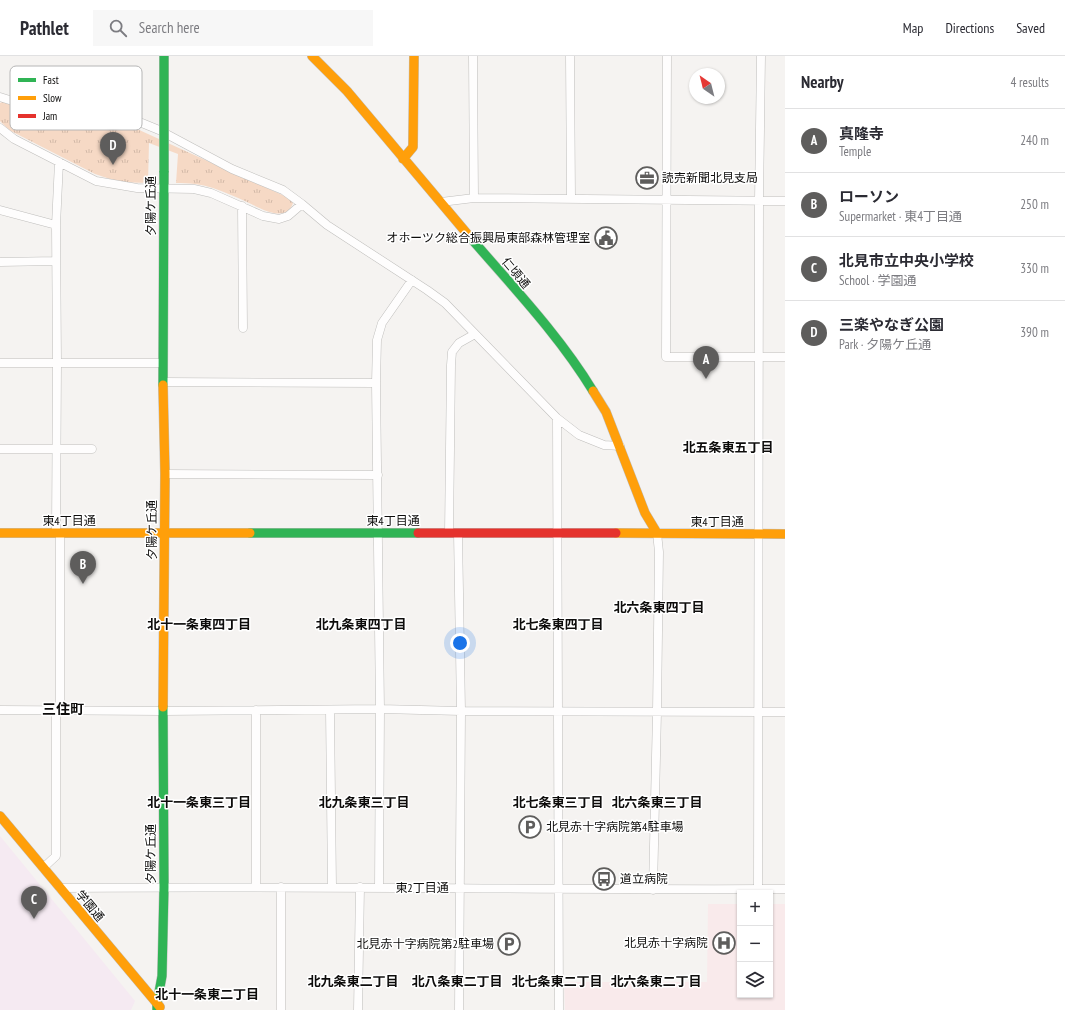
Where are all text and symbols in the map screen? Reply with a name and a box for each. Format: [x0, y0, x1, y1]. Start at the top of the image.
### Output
search box [93, 10, 373, 46]
text: Pathlet [20, 16, 69, 40]
icon: search [107, 17, 129, 39]
text: Search here [139, 18, 200, 37]
text: Map [903, 19, 923, 37]
text: Directions [945, 19, 994, 37]
text: Saved [1016, 19, 1045, 37]
legend [10, 66, 142, 130]
north arrow [689, 68, 725, 104]
text: Nearby [801, 71, 844, 93]
text: Fast [43, 73, 59, 87]
text: 4 results [1010, 74, 1049, 91]
text: Slow [43, 91, 62, 105]
text: Jam [42, 109, 57, 123]
text: 真隆寺 [839, 124, 884, 143]
pin: D [100, 132, 126, 165]
text: A [811, 132, 817, 149]
text: 240 m [1020, 132, 1049, 149]
text: Temple [839, 143, 871, 160]
office icon: 読売新聞北見支局 [634, 165, 660, 191]
place label: 読売新聞北見支局 [662, 170, 758, 185]
street label: 夕陽ケ丘通 [143, 176, 158, 236]
text: ローソン [839, 187, 899, 206]
text: B [811, 196, 817, 213]
text: 250 m [1020, 196, 1049, 213]
text: Supermarket · 東4丁目通 [839, 208, 962, 225]
public building icon: オホーツク総合振興局東部森林管理室 [593, 225, 619, 251]
place label: オホーツク総合振興局東部森林管理室 [386, 230, 590, 245]
text: 北見市立中央小学校 [839, 251, 974, 270]
street label: 仁頃通 [499, 254, 534, 291]
text: C [811, 260, 817, 277]
text: 330 m [1020, 260, 1049, 277]
text: School · 学園通 [839, 272, 916, 289]
text: 三楽やなぎ公園 [839, 315, 944, 334]
text: D [811, 324, 817, 341]
text: 390 m [1020, 324, 1049, 341]
text: Park · 夕陽ケ丘通 [839, 336, 931, 353]
pin: A [693, 346, 719, 379]
district label: 北五条東五丁目 [682, 439, 774, 456]
street label: 夕陽ケ丘通 [144, 500, 159, 560]
street label: 東4丁目通 [42, 513, 96, 528]
street label: 東4丁目通 [366, 513, 420, 528]
street label: 東4丁目通 [690, 514, 744, 529]
pin: B [70, 551, 96, 584]
district label: 北六条東四丁目 [613, 599, 705, 616]
district label: 北十一条東四丁目 [147, 616, 251, 633]
district label: 北九条東四丁目 [315, 616, 407, 633]
district label: 北七条東四丁目 [512, 616, 604, 633]
your location [450, 633, 470, 653]
district label: 三住町 [42, 700, 84, 718]
district label: 北十一条東三丁目 [147, 794, 251, 811]
district label: 北九条東三丁目 [318, 794, 410, 811]
district label: 北七条東三丁目 [512, 794, 604, 811]
district label: 北六条東三丁目 [611, 794, 703, 811]
parking icon: 北見赤十字病院第4駐車場 [517, 814, 543, 840]
place label: 北見赤十字病院第4駐車場 [546, 819, 683, 834]
street label: 夕陽ケ丘通 [143, 824, 158, 884]
bus stop icon: 道立病院 [591, 866, 617, 892]
place label: 道立病院 [620, 871, 668, 886]
street label: 東2丁目通 [395, 880, 449, 895]
pin: C [21, 886, 47, 919]
street label: 学園通 [73, 887, 108, 924]
map controls [737, 890, 773, 998]
button: + [737, 890, 773, 926]
button: − [737, 926, 773, 962]
hospital icon: 北見赤十字病院 [711, 930, 737, 956]
parking icon: 北見赤十字病院第2駐車場 [496, 931, 522, 957]
place label: 北見赤十字病院 [624, 935, 708, 950]
place label: 北見赤十字病院第2駐車場 [357, 936, 494, 951]
button: layers [737, 962, 773, 998]
district label: 北九条東二丁目 [307, 973, 399, 990]
district label: 北八条東二丁目 [411, 973, 503, 990]
district label: 北七条東二丁目 [511, 973, 603, 990]
district label: 北六条東二丁目 [610, 973, 702, 990]
district label: 北十一条東二丁目 [155, 986, 259, 1003]

